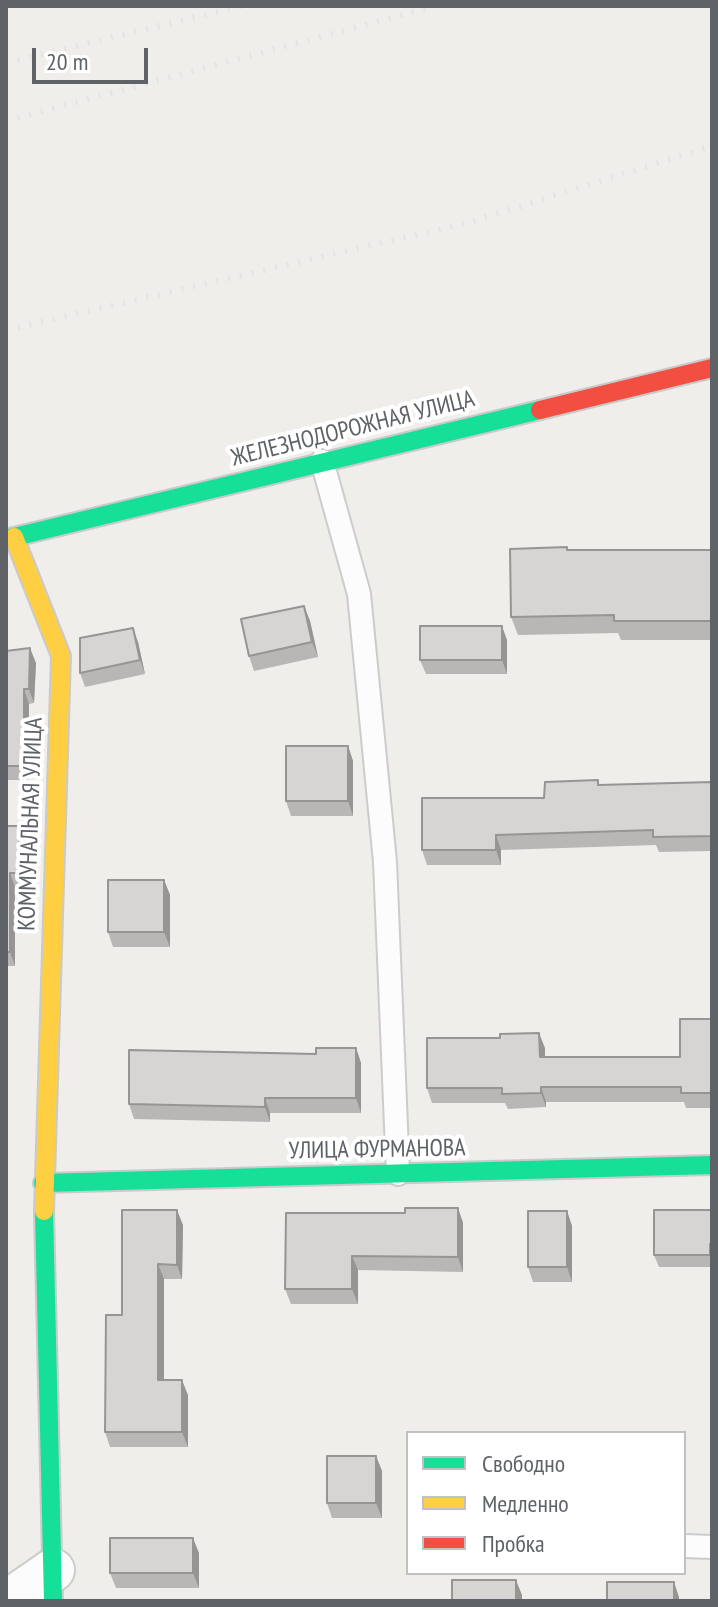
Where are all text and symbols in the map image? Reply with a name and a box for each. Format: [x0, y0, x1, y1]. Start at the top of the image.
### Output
scale bar [36, 32, 152, 82]
text: 20 m [46, 46, 88, 77]
street label: ЖЕЛЕЗНОДОРОЖНАЯ УЛИЦА [228, 385, 478, 473]
street label: КОММУНАЛЬНАЯ УЛИЦА [13, 717, 49, 931]
street label: УЛИЦА ФУРМАНОВА [288, 1134, 466, 1166]
legend [406, 1431, 686, 1575]
text: Свободно [482, 1448, 565, 1479]
text: Медленно [482, 1488, 569, 1519]
text: Пробка [482, 1528, 545, 1559]

